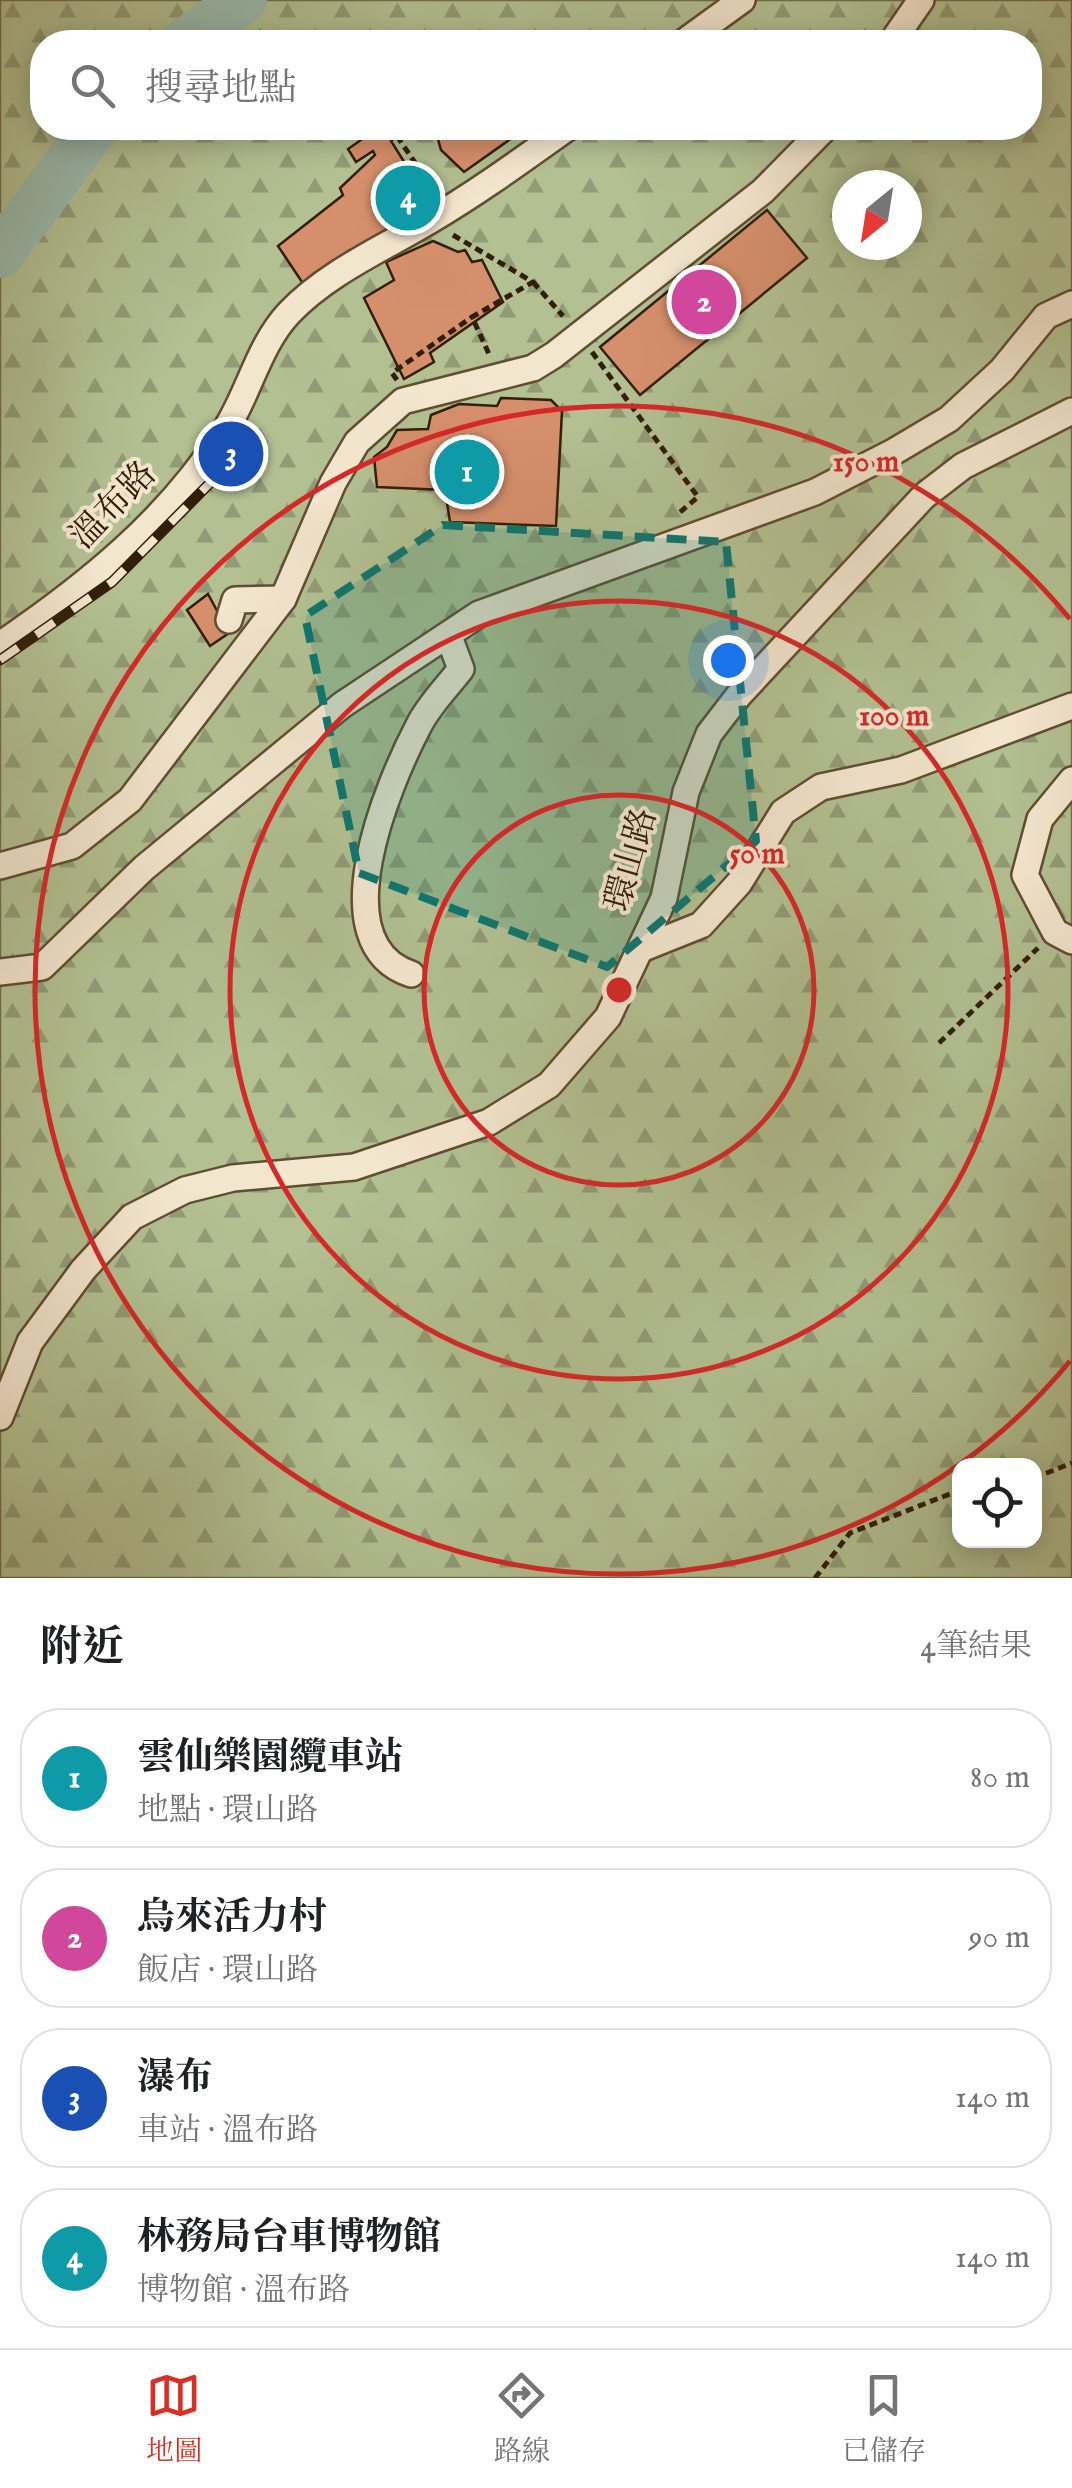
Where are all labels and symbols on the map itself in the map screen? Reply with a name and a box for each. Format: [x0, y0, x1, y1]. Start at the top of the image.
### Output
pin: 4 [376, 160, 440, 236]
north arrow [832, 170, 922, 260]
pin: 2 [672, 264, 736, 340]
pin: 3 [198, 416, 264, 492]
pin: 1 [434, 434, 500, 510]
text: 150 m [833, 444, 899, 482]
street label: 溫布路 [61, 453, 167, 559]
your location [703, 635, 754, 686]
text: 100 m [859, 698, 929, 736]
street label: 環山路 [596, 803, 668, 917]
text: 50 m [729, 836, 785, 874]
centre of rings [601, 972, 637, 1008]

